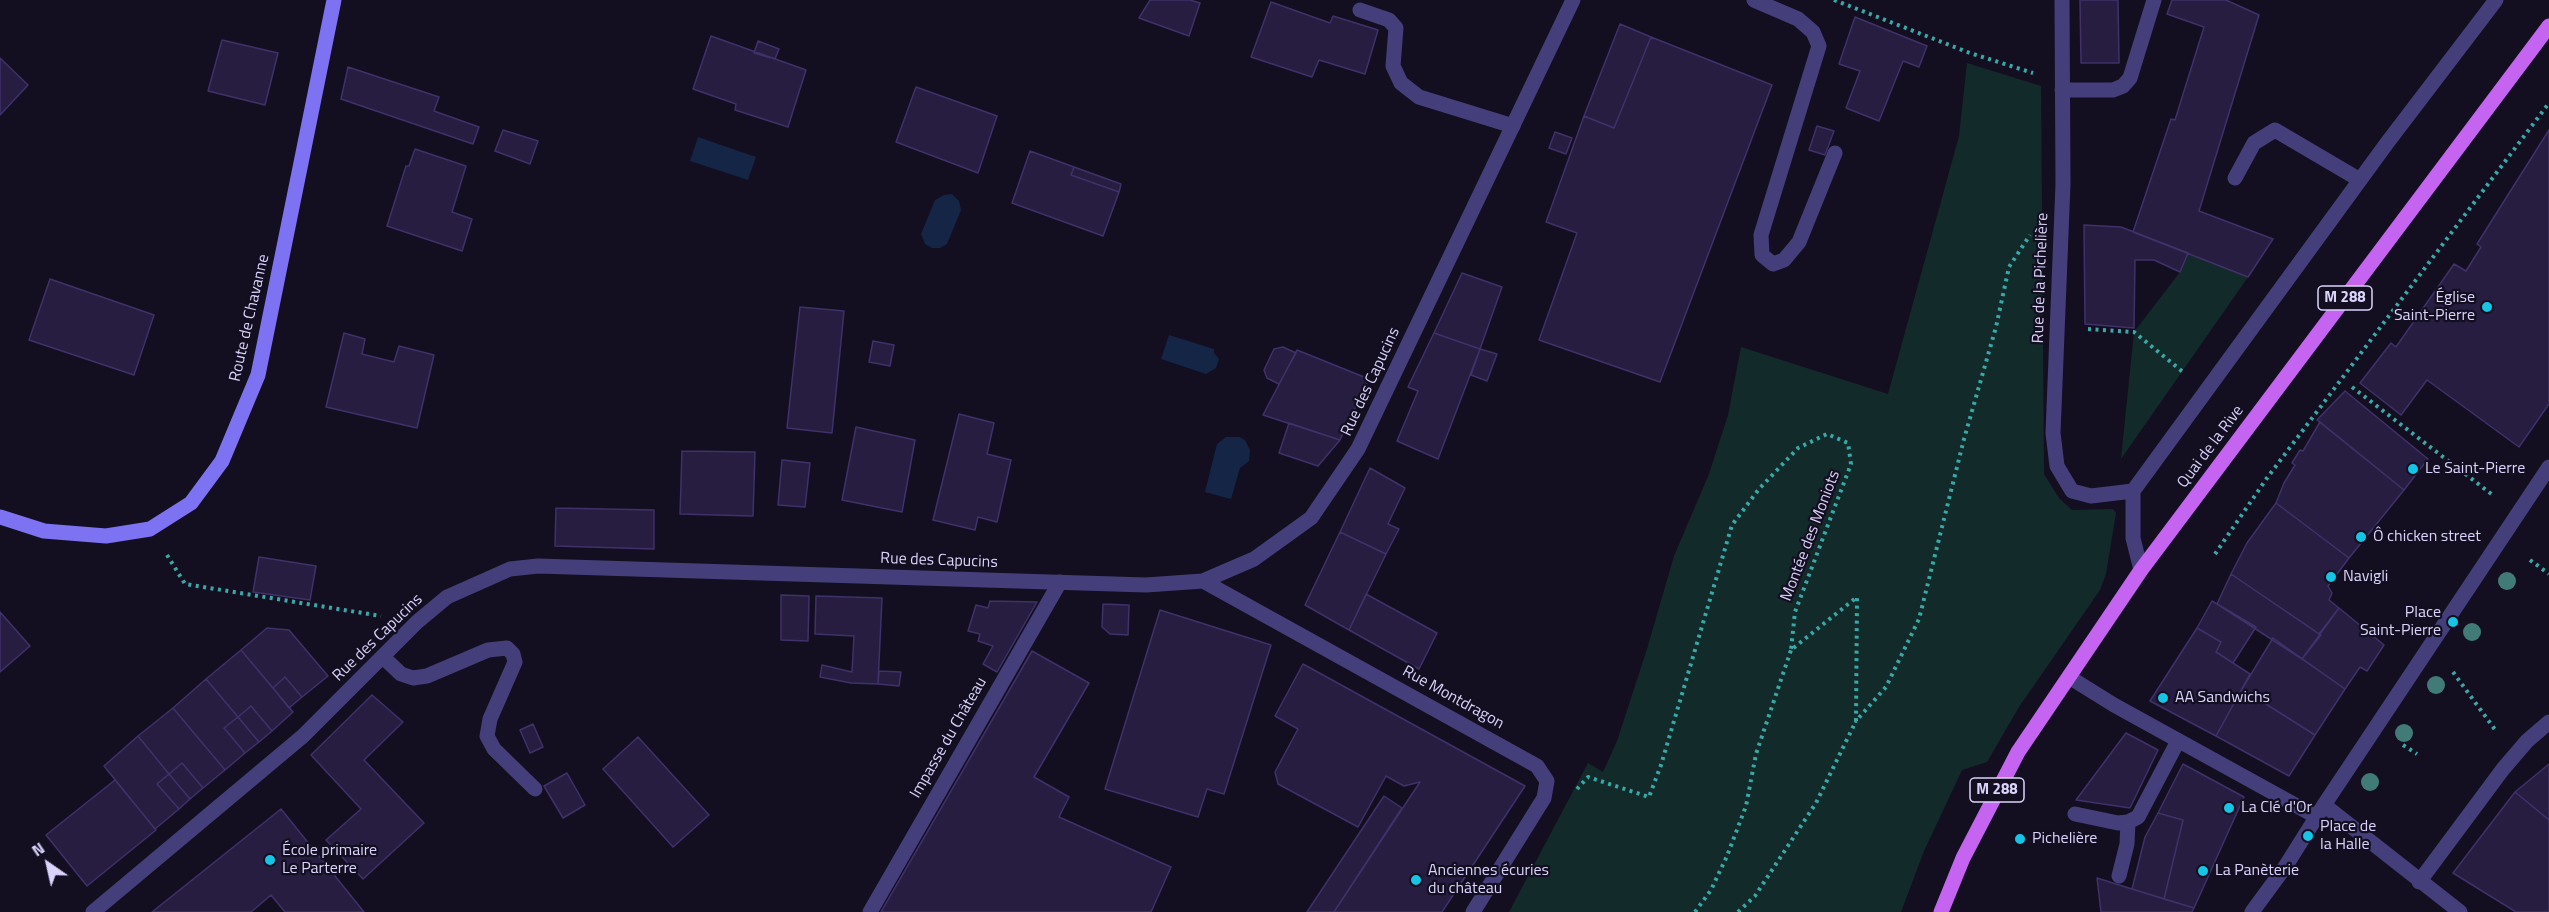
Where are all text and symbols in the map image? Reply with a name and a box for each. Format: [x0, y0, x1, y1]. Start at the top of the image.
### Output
street label: Rue de la Pichelière [2029, 212, 2053, 344]
street label: Route de Chavanne [226, 252, 274, 384]
road number: M 288 [2318, 286, 2372, 310]
place label: Église Saint-Pierre [2394, 288, 2475, 326]
marker: Église Saint-Pierre [2480, 300, 2494, 314]
street label: Rue des Capucins [1337, 325, 1405, 439]
street label: Quai de la Rive [2174, 402, 2248, 492]
place label: Le Saint-Pierre [2425, 459, 2525, 479]
marker: Le Saint-Pierre [2406, 462, 2420, 476]
street label: Montée des Moniots [1777, 468, 1845, 604]
place label: Ô chicken street [2373, 527, 2481, 547]
marker: Ô chicken street [2354, 530, 2368, 544]
street label: Rue des Capucins [880, 549, 998, 573]
place label: Navigli [2343, 567, 2388, 587]
marker: Navigli [2324, 570, 2338, 584]
street label: Rue des Capucins [329, 590, 427, 686]
place label: Place Saint-Pierre [2360, 603, 2441, 641]
marker: Place Saint-Pierre [2446, 615, 2460, 629]
street label: Rue Montdragon [1399, 662, 1507, 734]
street label: Impasse du Château [907, 674, 991, 802]
place label: AA Sandwichs [2175, 688, 2270, 708]
marker: AA Sandwichs [2156, 691, 2170, 705]
road number: M 288 [1970, 778, 2024, 802]
place label: La Clé d'Or [2241, 798, 2312, 818]
marker: La Clé d'Or [2222, 801, 2236, 815]
place label: Place de la Halle [2320, 817, 2376, 855]
place label: Pichelière [2032, 829, 2097, 849]
marker: Place de la Halle [2301, 829, 2315, 843]
marker: Pichelière [2013, 832, 2027, 846]
north arrow [18, 834, 78, 894]
text: N [27, 836, 49, 862]
place label: École primaire Le Parterre [282, 841, 377, 879]
marker: École primaire Le Parterre [263, 853, 277, 867]
place label: Anciennes écuries du château [1428, 861, 1549, 899]
place label: La Panèterie [2215, 861, 2299, 881]
marker: La Panèterie [2196, 864, 2210, 878]
marker: Anciennes écuries du château [1409, 873, 1423, 887]

